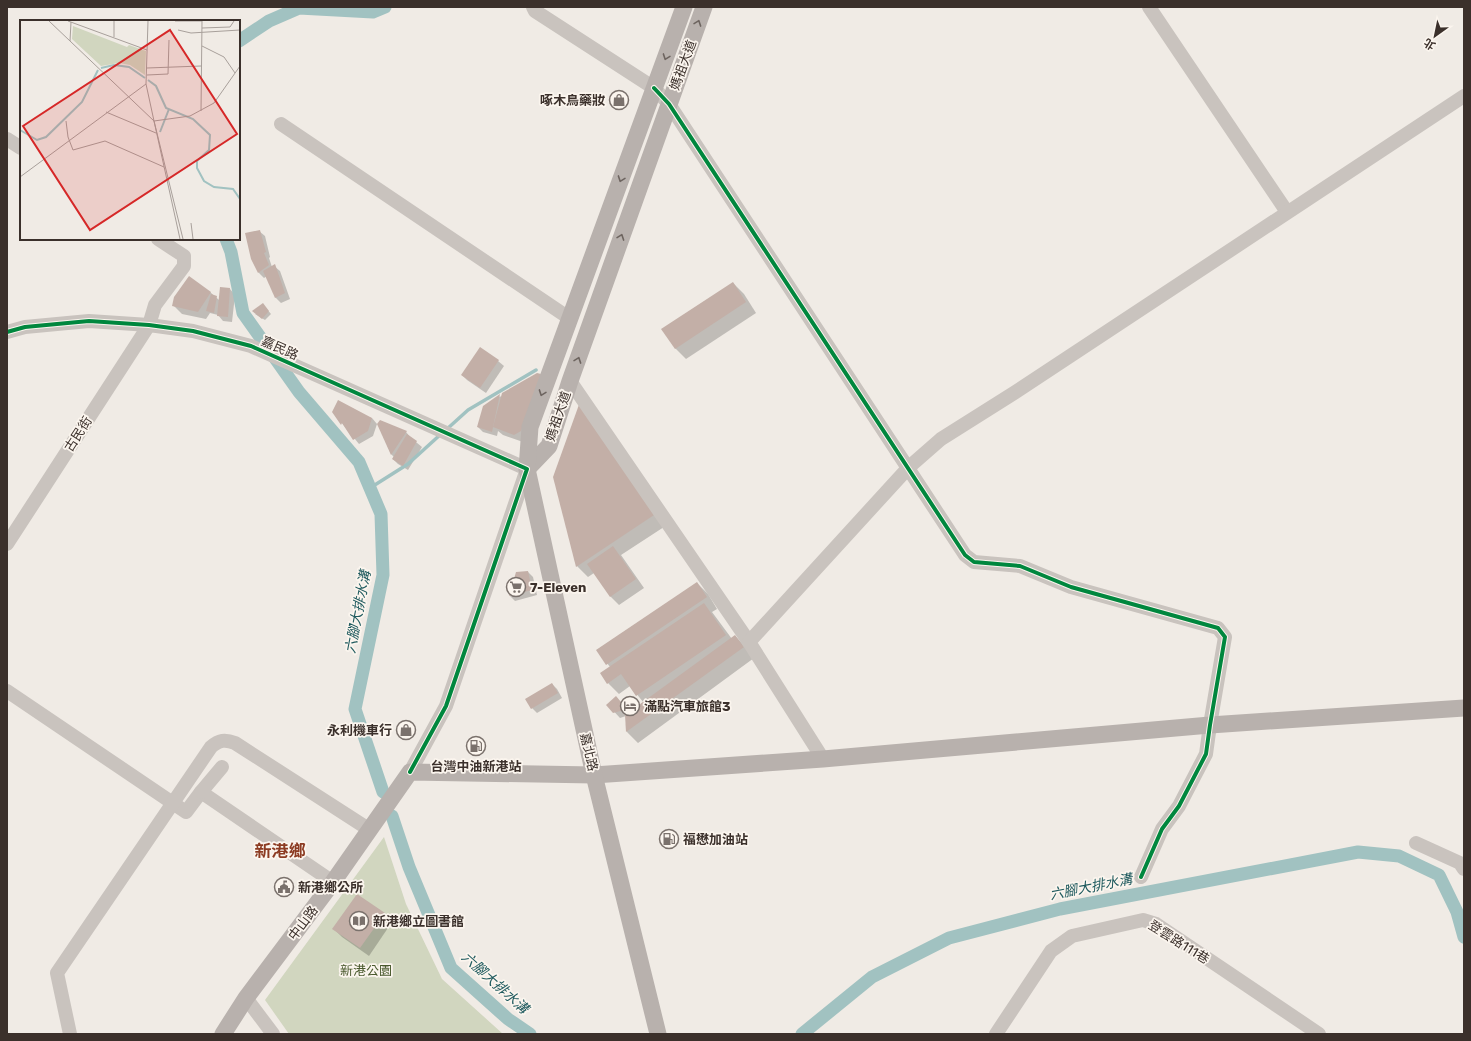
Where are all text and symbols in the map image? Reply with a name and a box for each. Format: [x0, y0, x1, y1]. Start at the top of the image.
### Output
north arrow [1415, 16, 1455, 56]
one-way arrow [694, 19, 702, 26]
inset map [20, 20, 240, 240]
text: 北 [1422, 36, 1438, 52]
street label: 媽祖大道 [667, 38, 699, 92]
one-way arrow [662, 53, 670, 60]
shop icon: 啄木鳥藥妝 [608, 89, 630, 111]
place label: 啄木鳥藥妝 [540, 93, 605, 108]
one-way arrow [617, 175, 625, 182]
one-way arrow [617, 234, 625, 241]
street label: 嘉民路 [259, 333, 301, 363]
one-way arrow [573, 356, 582, 363]
one-way arrow [538, 389, 547, 396]
street label: 媽祖大道 [542, 389, 574, 443]
street label: 古民街 [61, 414, 95, 454]
water label: 六腳大排水溝 [342, 567, 375, 655]
supermarket icon: 7-Eleven [505, 576, 527, 598]
place label: 7-Eleven [530, 580, 586, 595]
hotel icon: 滿點汽車旅館3 [619, 695, 641, 717]
place label: 滿點汽車旅館3 [644, 699, 731, 714]
shop icon: 永利機車行 [395, 719, 417, 741]
place label: 永利機車行 [327, 723, 392, 738]
street label: 嘉北路 [577, 731, 601, 773]
fuel station icon: 台灣中油新港站 [465, 735, 487, 757]
place label: 台灣中油新港站 [430, 759, 522, 774]
fuel station icon: 福懋加油站 [658, 828, 680, 850]
place label: 福懋加油站 [683, 832, 748, 847]
district label: 新港鄉 [255, 841, 306, 861]
water label: 六腳大排水溝 [1048, 870, 1136, 903]
public building icon: 新港鄉公所 [273, 876, 295, 898]
place label: 新港鄉公所 [298, 880, 363, 895]
street label: 中山路 [285, 903, 321, 943]
library icon: 新港鄉立圖書館 [348, 910, 370, 932]
place label: 新港鄉立圖書館 [373, 914, 464, 929]
street label: 登雲路111巷 [1146, 917, 1212, 967]
water label: 六腳大排水溝 [458, 949, 533, 1019]
park label: 新港公園 [340, 963, 392, 978]

